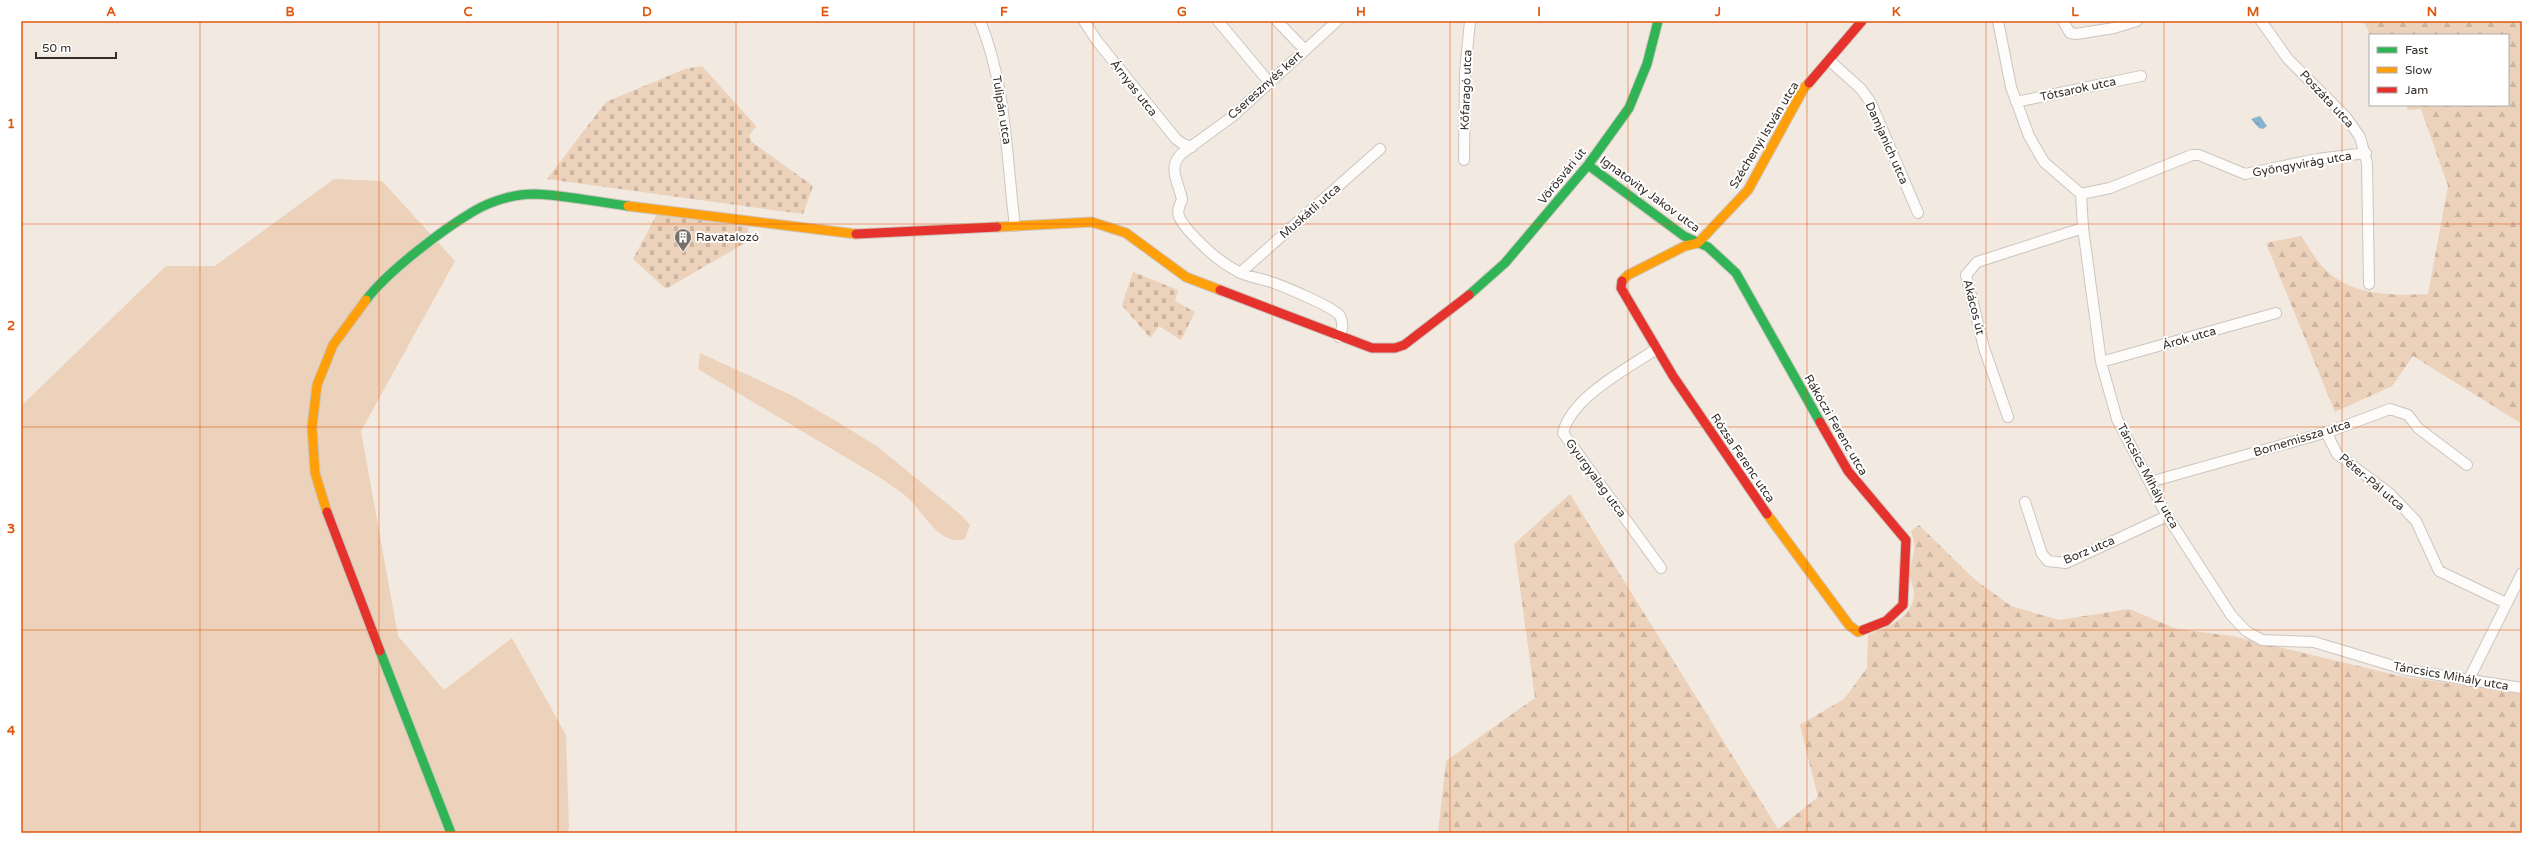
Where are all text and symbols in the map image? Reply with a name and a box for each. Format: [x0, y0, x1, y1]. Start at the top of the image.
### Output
text: A [106, 4, 116, 20]
text: B [285, 4, 295, 20]
text: C [463, 4, 473, 20]
text: D [642, 4, 652, 20]
text: E [821, 4, 829, 20]
text: F [1000, 4, 1008, 20]
text: G [1177, 4, 1187, 20]
text: H [1356, 4, 1366, 20]
text: I [1537, 4, 1541, 20]
text: J [1714, 4, 1721, 20]
text: K [1892, 4, 1901, 20]
text: L [2071, 4, 2079, 20]
text: M [2247, 4, 2259, 20]
text: N [2427, 4, 2437, 20]
scale bar [36, 34, 116, 60]
legend [2369, 34, 2509, 106]
text: 50 m [42, 41, 71, 55]
text: Fast [2405, 43, 2429, 57]
street label: Cseresznyés kert [1225, 48, 1305, 122]
street label: Kőfaragó utca [1458, 49, 1474, 131]
street label: Árnyas utca [1108, 57, 1160, 119]
text: Slow [2405, 63, 2432, 77]
street label: Poszáta utca [2297, 68, 2357, 130]
street label: Tótsarok utca [2039, 74, 2117, 104]
street label: Tulipán utca [990, 75, 1014, 145]
street label: Széchenyi István utca [1726, 79, 1802, 191]
text: Jam [2405, 83, 2428, 97]
street label: Damjanich utca [1863, 100, 1911, 186]
text: 1 [7, 116, 15, 132]
street label: Vörösvári út [1535, 145, 1589, 207]
street label: Gyöngyvirág utca [2251, 148, 2353, 180]
street label: Ignatovity Jakov utca [1597, 153, 1703, 235]
street label: Muskátli utca [1277, 181, 1343, 241]
building icon: Ravatalozó [673, 227, 693, 252]
place label: Ravatalozó [696, 230, 759, 244]
street label: Akácos út [1960, 278, 1988, 336]
text: 2 [7, 318, 15, 334]
street label: Árok utca [2161, 324, 2217, 352]
street label: Rákóczi Ferenc utca [1801, 372, 1871, 478]
street label: Rózsa Ferenc utca [1708, 411, 1778, 505]
street label: Bornemissza utca [2252, 417, 2352, 459]
street label: Táncsics Mihály utca [2114, 421, 2182, 531]
street label: Gyurgyalag utca [1563, 436, 1629, 520]
street label: Péter-Pál utca [2336, 451, 2408, 513]
text: 3 [7, 521, 15, 537]
street label: Borz utca [2061, 533, 2117, 567]
street label: Táncsics Mihály utca [2392, 659, 2510, 693]
text: 4 [7, 723, 16, 739]

